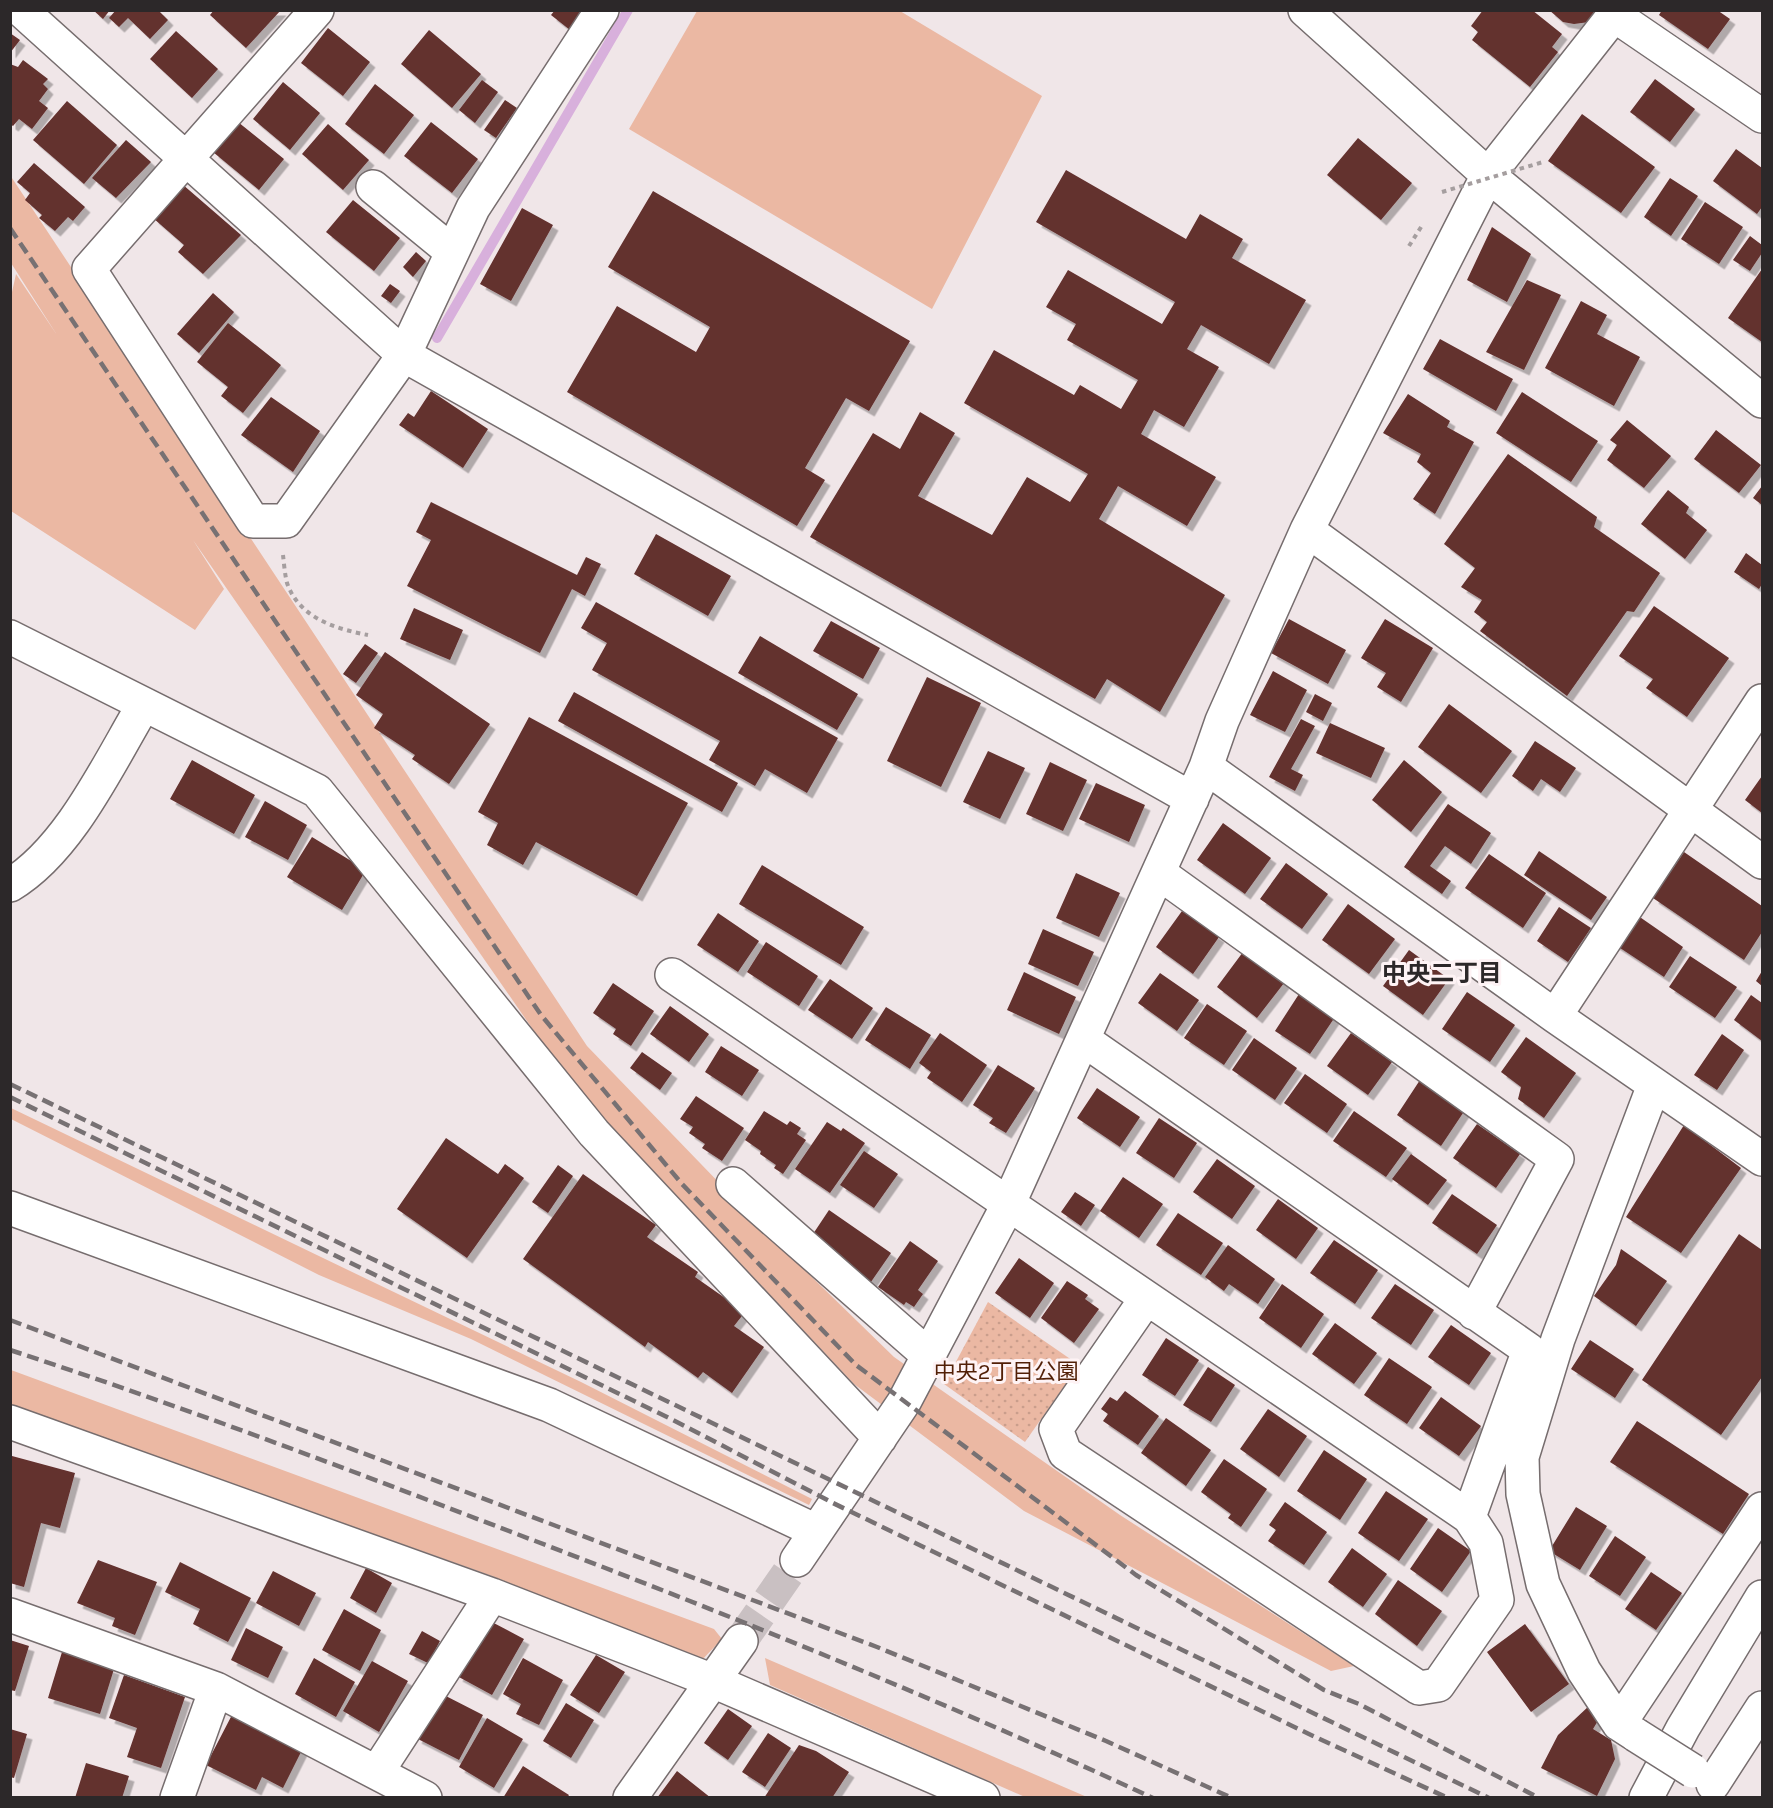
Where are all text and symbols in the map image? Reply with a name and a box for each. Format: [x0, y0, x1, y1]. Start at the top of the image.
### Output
district label: 中央二丁目 [1382, 959, 1502, 987]
park label: 中央2丁目公園 [934, 1359, 1078, 1385]

